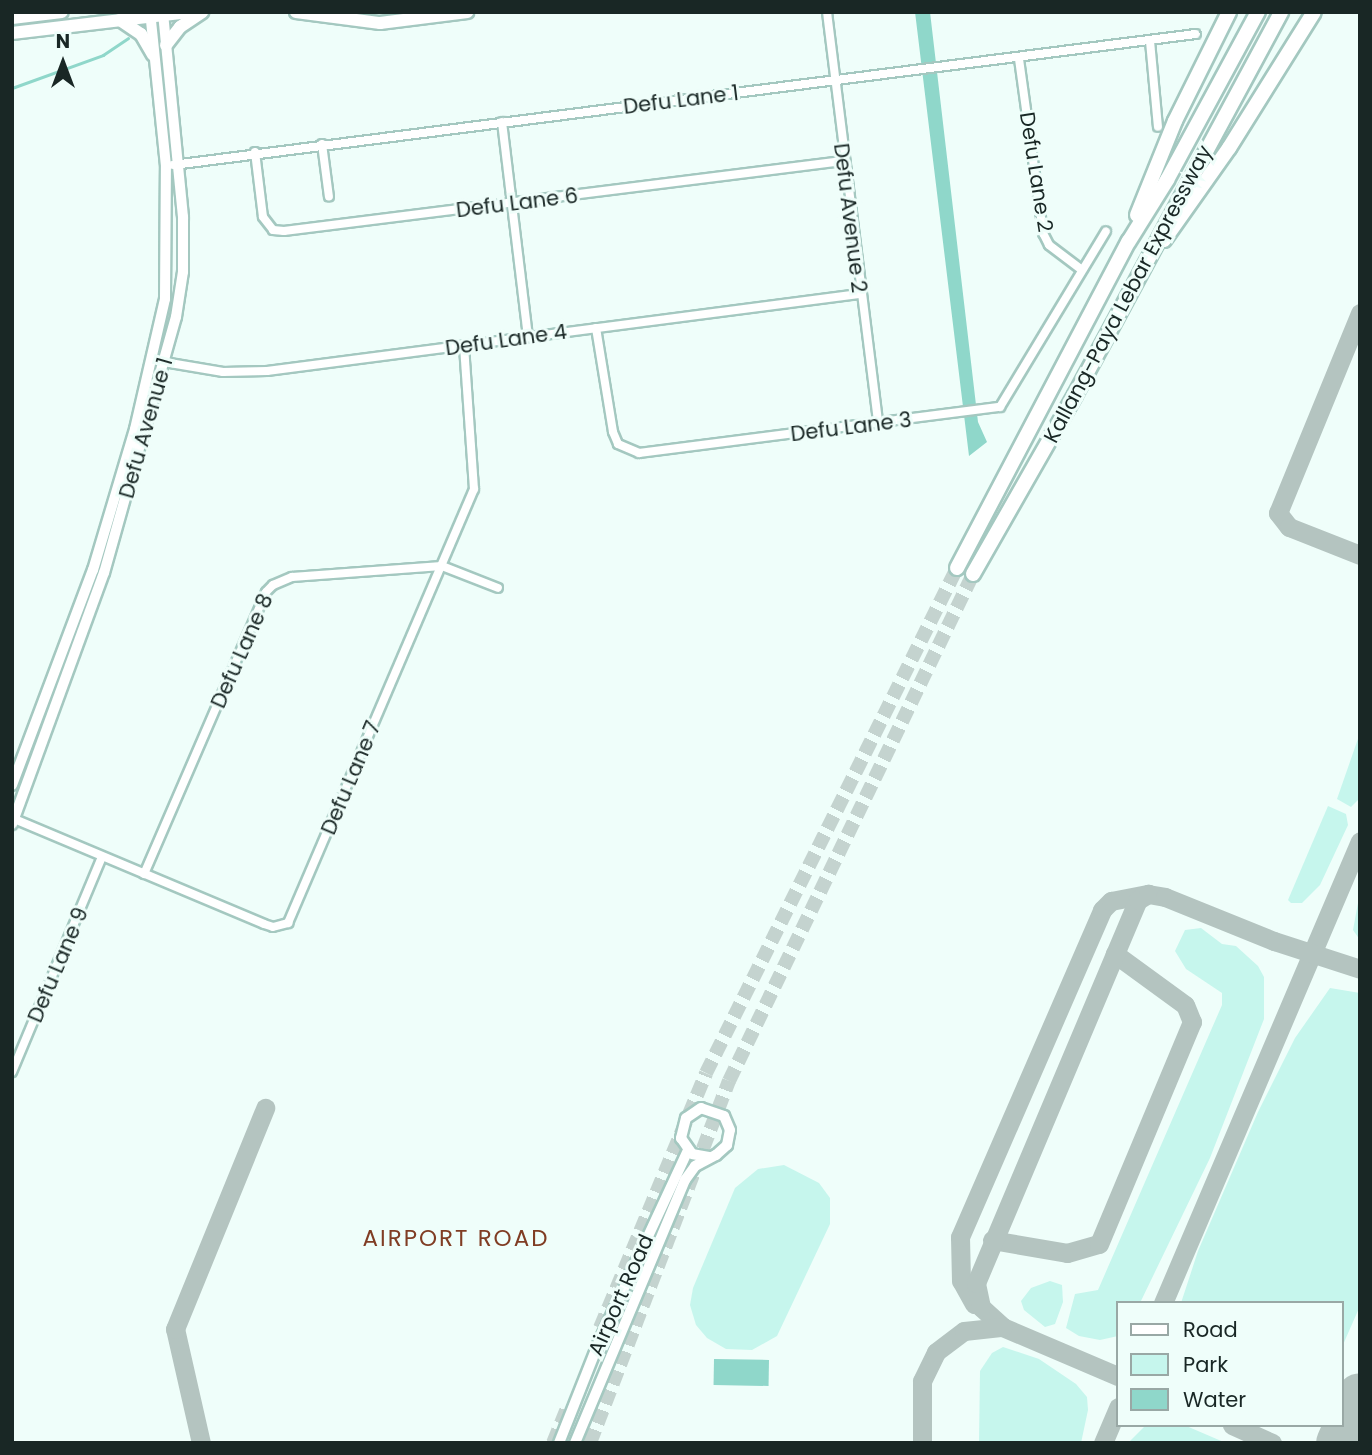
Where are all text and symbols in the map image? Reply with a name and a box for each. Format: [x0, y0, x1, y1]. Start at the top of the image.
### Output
north arrow [28, 28, 98, 98]
text: N [56, 28, 70, 55]
street label: Defu Lane 1 [622, 80, 740, 120]
street label: Defu Lane 2 [1014, 110, 1058, 234]
street label: Kallang-Paya Lebar Expressway [1039, 141, 1217, 447]
street label: Defu Avenue 2 [828, 142, 872, 294]
street label: Defu Lane 6 [455, 183, 579, 223]
street label: Defu Lane 4 [444, 319, 568, 361]
street label: Defu Avenue 1 [114, 355, 178, 501]
street label: Defu Lane 3 [789, 407, 913, 447]
street label: Defu Lane 8 [206, 590, 278, 712]
street label: Defu Lane 7 [316, 718, 386, 838]
street label: Defu Lane 9 [22, 904, 94, 1026]
district label: AIRPORT ROAD [364, 1224, 548, 1252]
street label: Airport Road [583, 1230, 659, 1360]
legend [1116, 1301, 1344, 1427]
text: Road [1183, 1315, 1238, 1344]
text: Park [1183, 1350, 1228, 1379]
text: Water [1183, 1385, 1246, 1414]

